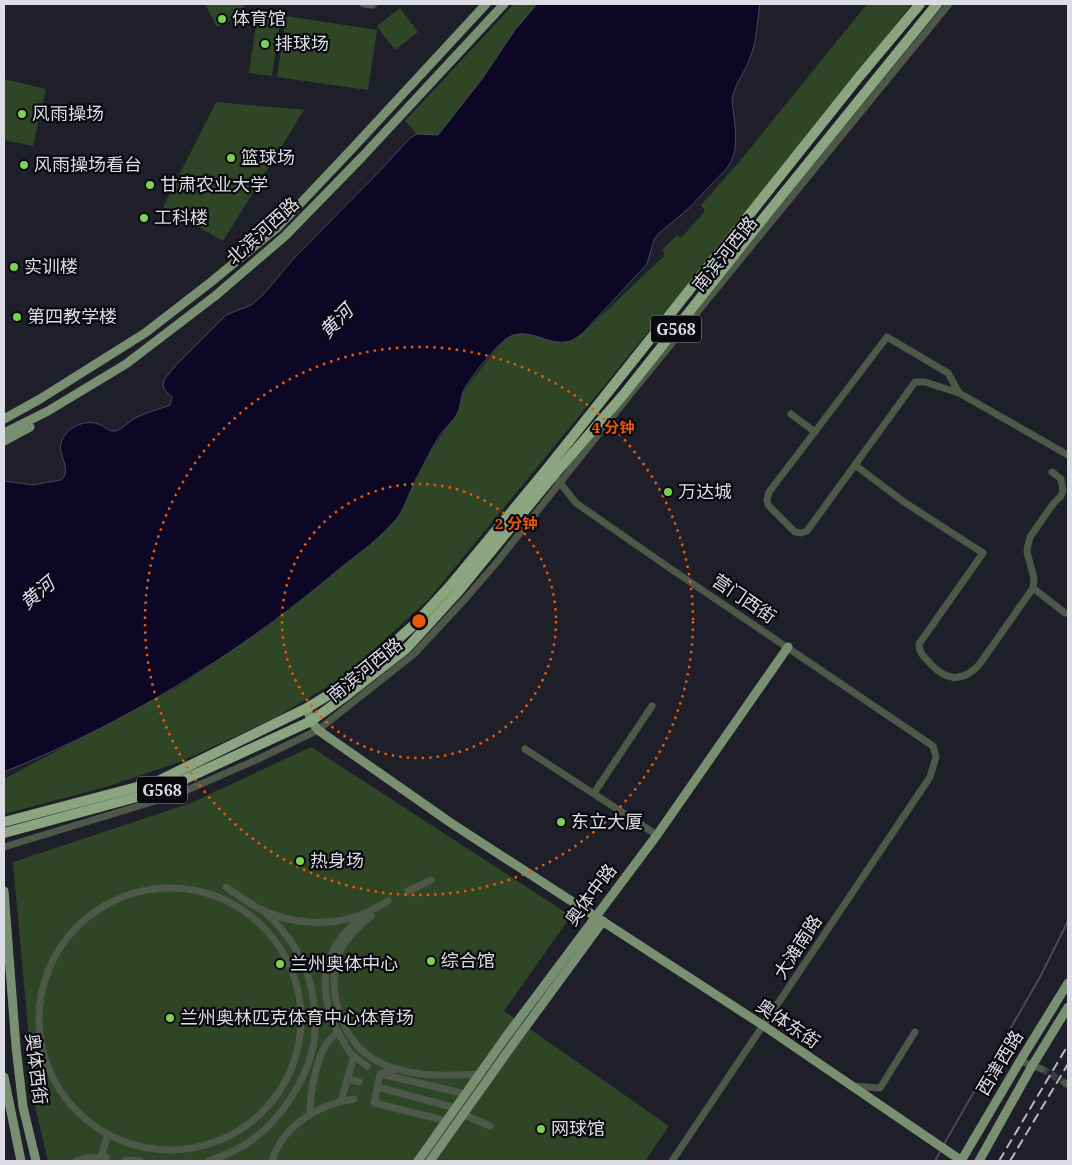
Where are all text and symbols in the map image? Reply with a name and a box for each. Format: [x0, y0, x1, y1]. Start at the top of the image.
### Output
place label: 体育馆 [232, 6, 286, 30]
marker: 体育馆 [216, 13, 228, 25]
place label: 排球场 [275, 31, 329, 55]
marker: 排球场 [259, 38, 271, 50]
place label: 风雨操场 [32, 101, 104, 125]
marker: 风雨操场 [16, 108, 28, 120]
place label: 篮球场 [241, 145, 295, 169]
place label: 风雨操场看台 [34, 152, 142, 176]
marker: 篮球场 [225, 152, 237, 164]
marker: 风雨操场看台 [18, 159, 30, 171]
place label: 甘肃农业大学 [160, 172, 268, 196]
marker: 甘肃农业大学 [144, 179, 156, 191]
street label: 北滨河西路 [221, 191, 304, 269]
place label: 工科楼 [154, 205, 208, 229]
street label: 南滨河西路 [687, 211, 762, 296]
marker: 工科楼 [138, 212, 150, 224]
place label: 实训楼 [24, 254, 78, 278]
marker: 实训楼 [8, 261, 20, 273]
water label: 黄河 [313, 295, 361, 344]
place label: 第四教学楼 [27, 304, 117, 328]
marker: 第四教学楼 [11, 311, 23, 323]
road number: G568 [651, 316, 701, 342]
text: 4 分钟 [592, 417, 634, 437]
place label: 万达城 [678, 479, 732, 503]
marker: 万达城 [662, 486, 674, 498]
text: 2 分钟 [495, 513, 537, 533]
water label: 黄河 [14, 568, 63, 615]
street label: 营门西街 [708, 568, 781, 628]
centre of rings [410, 612, 428, 630]
street label: 南滨河西路 [322, 632, 407, 707]
road number: G568 [137, 776, 187, 804]
place label: 东立大厦 [571, 809, 643, 833]
marker: 东立大厦 [555, 816, 567, 828]
place label: 热身场 [310, 848, 364, 872]
marker: 热身场 [294, 855, 306, 867]
street label: 奥体中路 [559, 858, 621, 930]
street label: 大滩南路 [767, 910, 827, 983]
place label: 综合馆 [441, 948, 495, 972]
place label: 兰州奥体中心 [290, 951, 398, 975]
marker: 综合馆 [425, 955, 437, 967]
marker: 兰州奥体中心 [274, 958, 286, 970]
street label: 奥体东街 [752, 993, 825, 1053]
place label: 兰州奥林匹克体育中心体育场 [180, 1005, 414, 1029]
marker: 兰州奥林匹克体育中心体育场 [164, 1012, 176, 1024]
street label: 西津西路 [970, 1025, 1028, 1100]
street label: 奥体西街 [21, 1032, 53, 1106]
place label: 网球馆 [551, 1116, 605, 1140]
marker: 网球馆 [535, 1123, 547, 1135]

